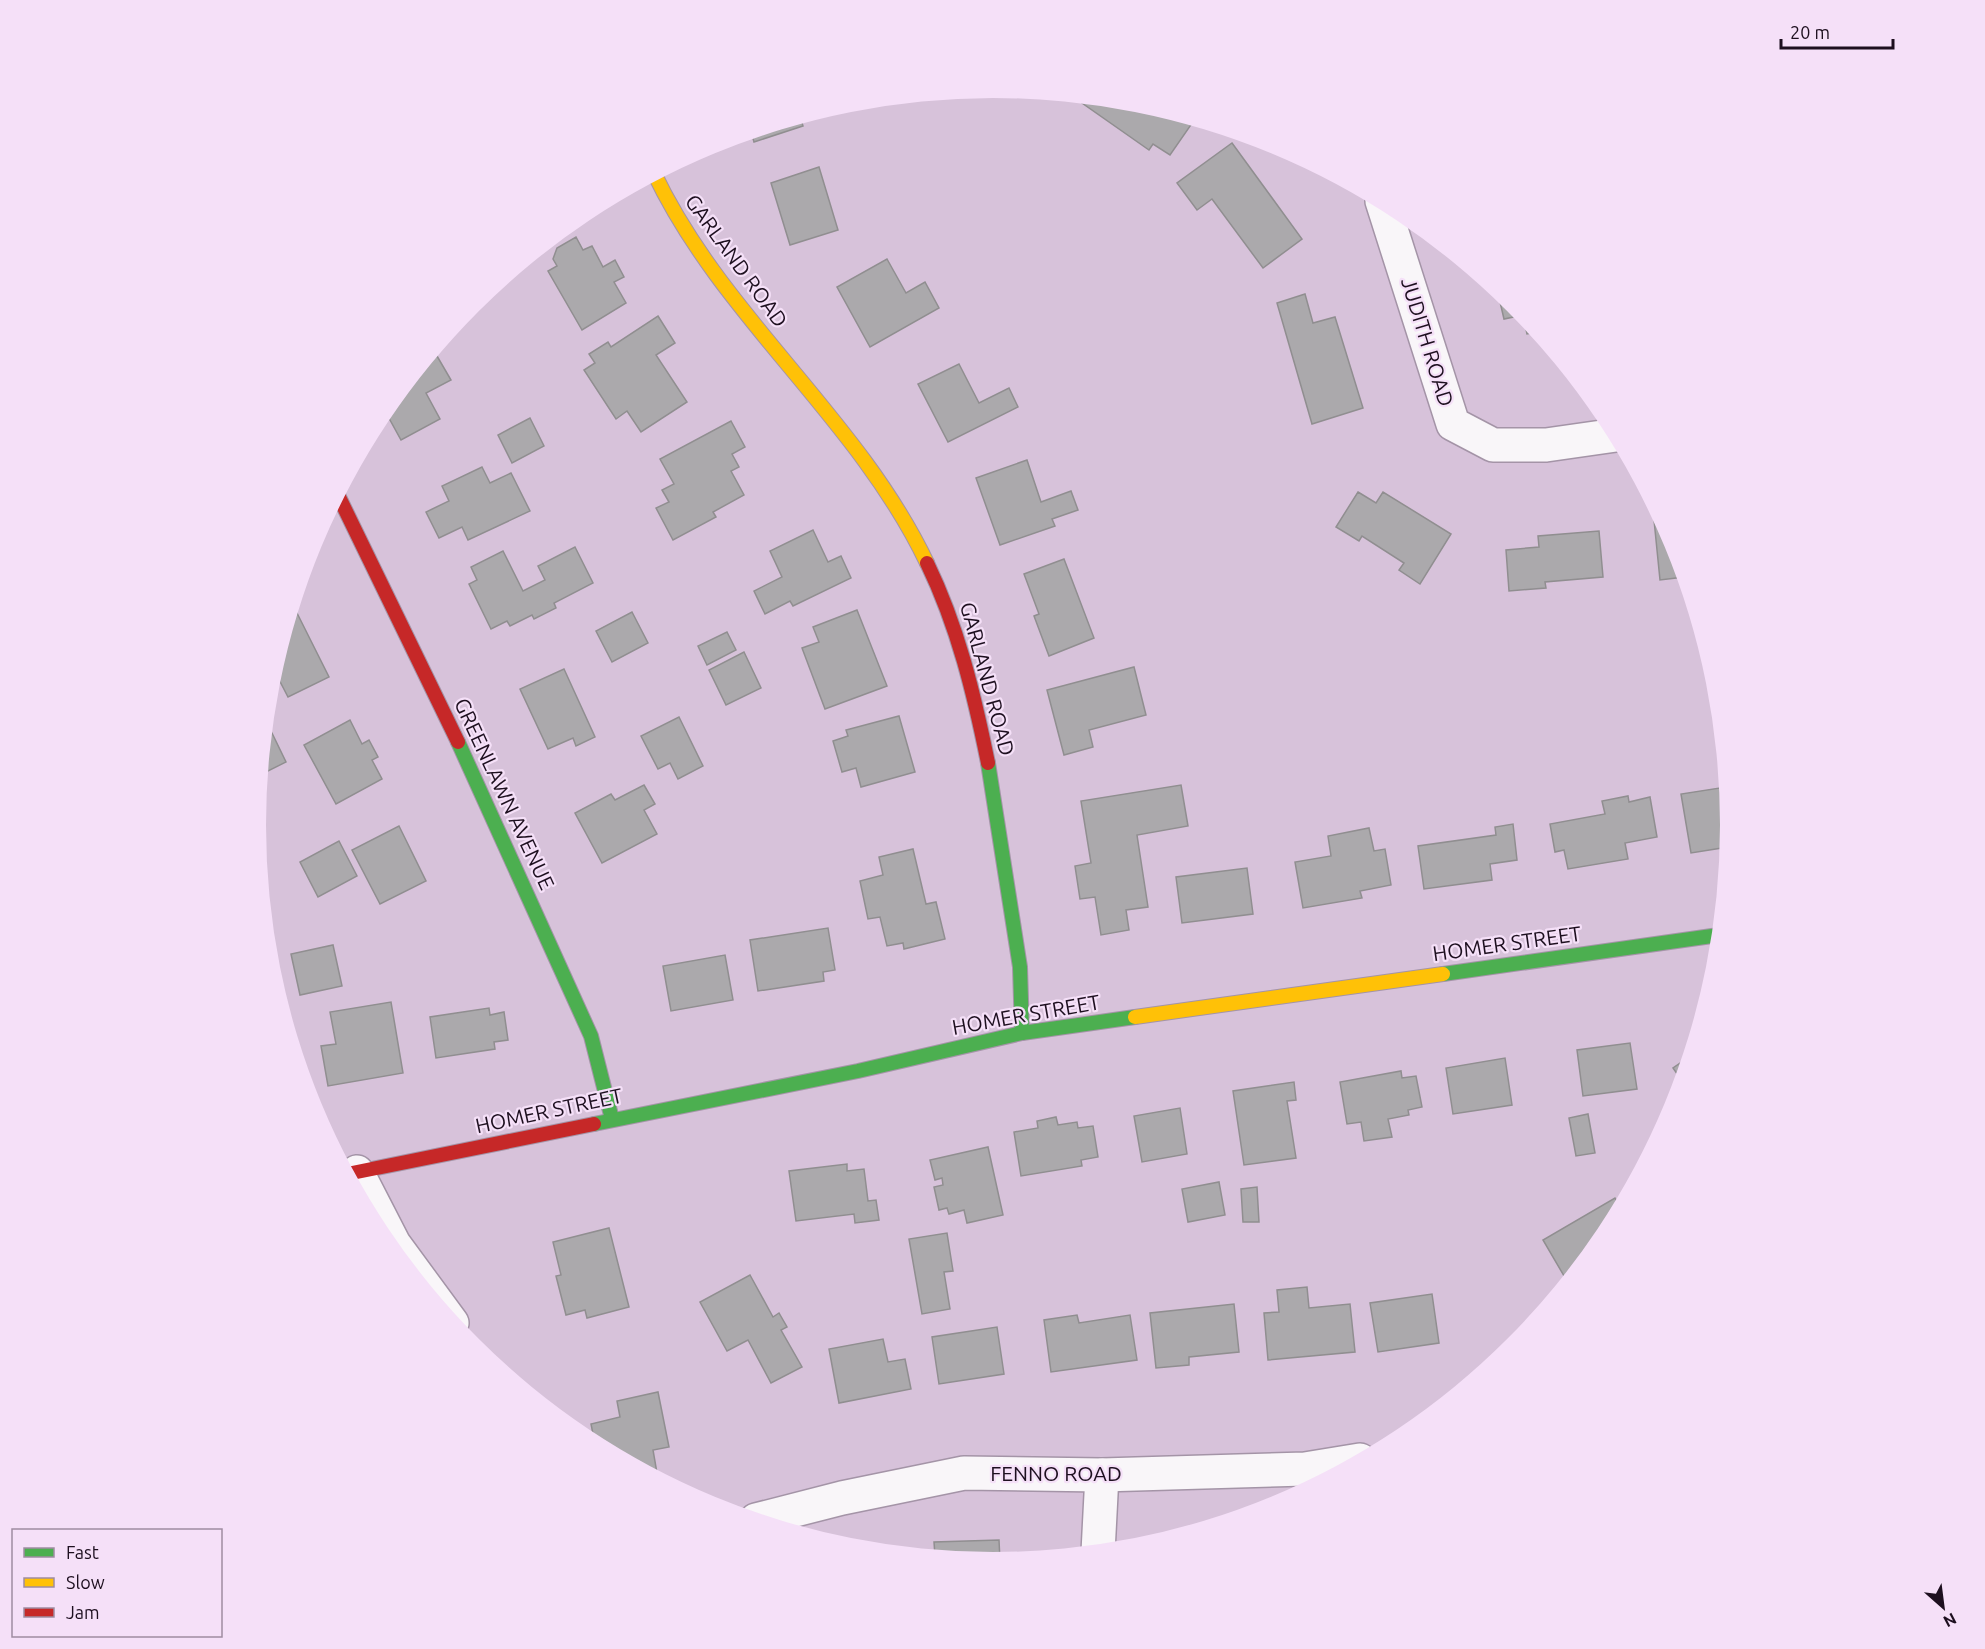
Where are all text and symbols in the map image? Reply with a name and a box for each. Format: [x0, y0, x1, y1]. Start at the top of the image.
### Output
scale bar [1781, 12, 1894, 50]
text: 20 m [1790, 22, 1830, 42]
street label: GARLAND ROAD [681, 190, 793, 331]
street label: JUDITH ROAD [1397, 274, 1459, 409]
street label: GARLAND ROAD [956, 599, 1020, 758]
street label: GREENLAWN AVENUE [450, 694, 560, 893]
street label: HOMER STREET [1431, 921, 1583, 965]
street label: HOMER STREET [950, 989, 1102, 1039]
street label: HOMER STREET [473, 1083, 625, 1137]
street label: FENNO ROAD [990, 1461, 1122, 1485]
legend [12, 1529, 222, 1637]
text: Fast [66, 1542, 99, 1562]
text: Slow [66, 1572, 105, 1592]
north arrow [1913, 1577, 1973, 1637]
text: Jam [66, 1602, 100, 1622]
text: N [1941, 1609, 1960, 1631]

